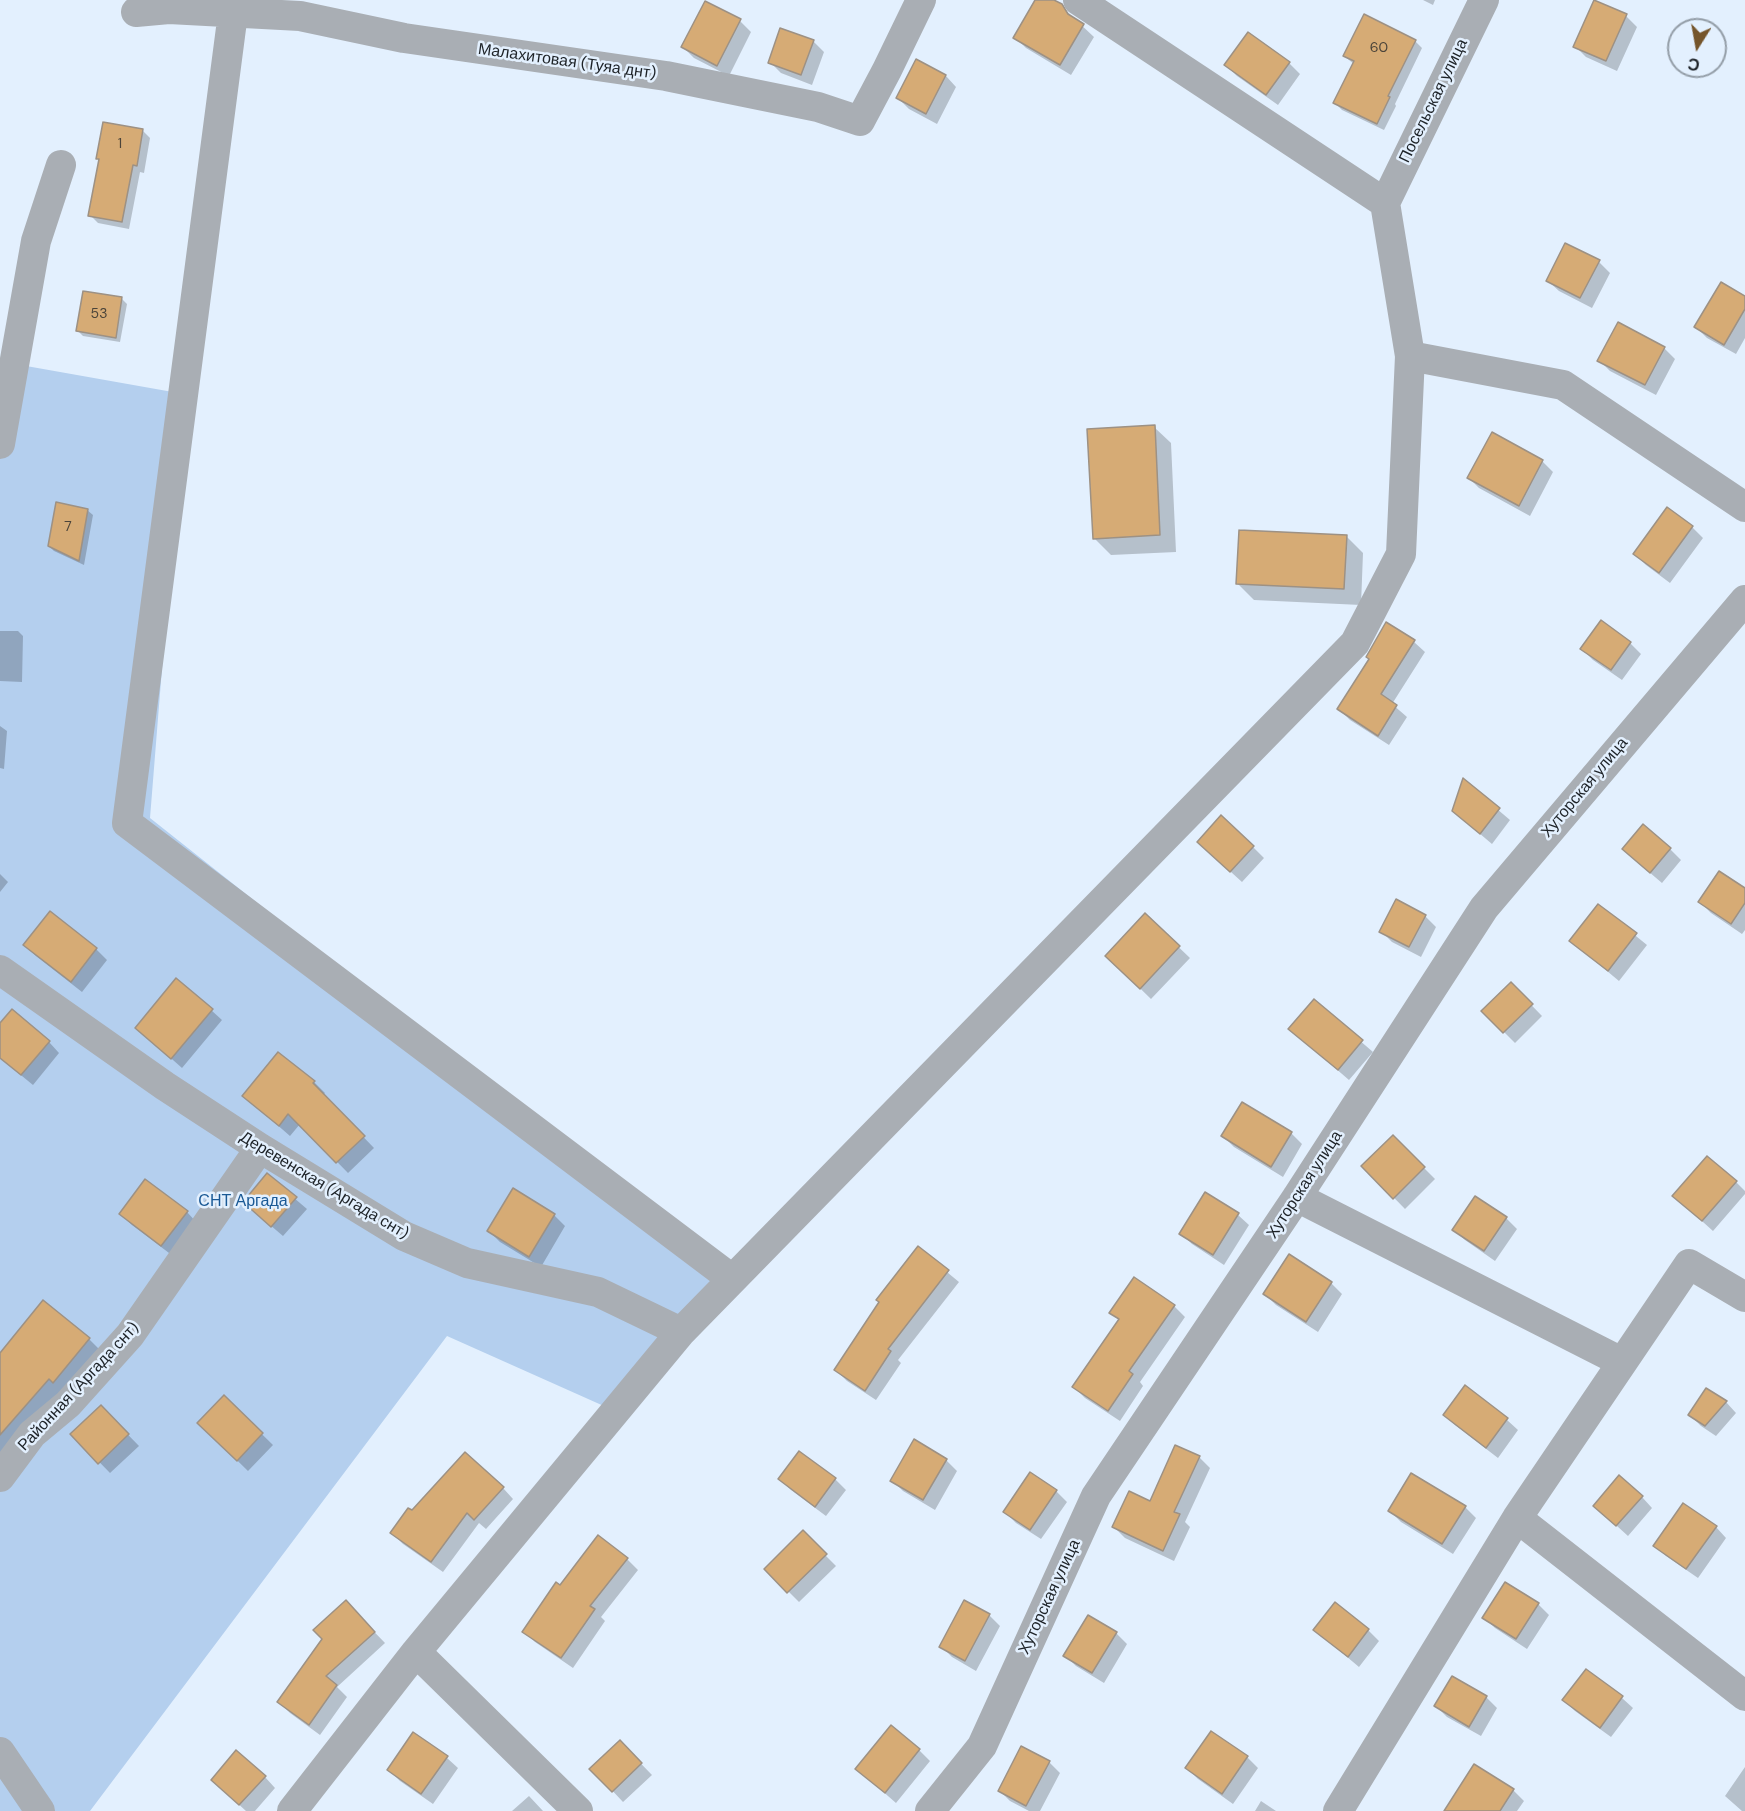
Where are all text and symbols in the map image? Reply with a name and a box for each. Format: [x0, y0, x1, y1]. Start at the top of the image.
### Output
north arrow [1667, 18, 1727, 78]
street label: Посельская улица [1396, 36, 1472, 166]
street label: Малахитовая (Туяа днт) [477, 40, 657, 84]
house number: 60 [1370, 40, 1388, 56]
text: С [1686, 53, 1702, 76]
house number: 1 [118, 136, 122, 152]
house number: 53 [91, 306, 107, 322]
house number: 7 [64, 519, 72, 535]
street label: Хуторская улица [1538, 734, 1632, 842]
street label: Деревенская (Аргада снт) [236, 1128, 412, 1244]
street label: Хуторская улица [1263, 1128, 1347, 1242]
park label: СНТ Аргада [198, 1192, 288, 1212]
street label: Районная (Аргада снт) [14, 1319, 144, 1455]
street label: Хуторская улица [1015, 1537, 1085, 1657]

